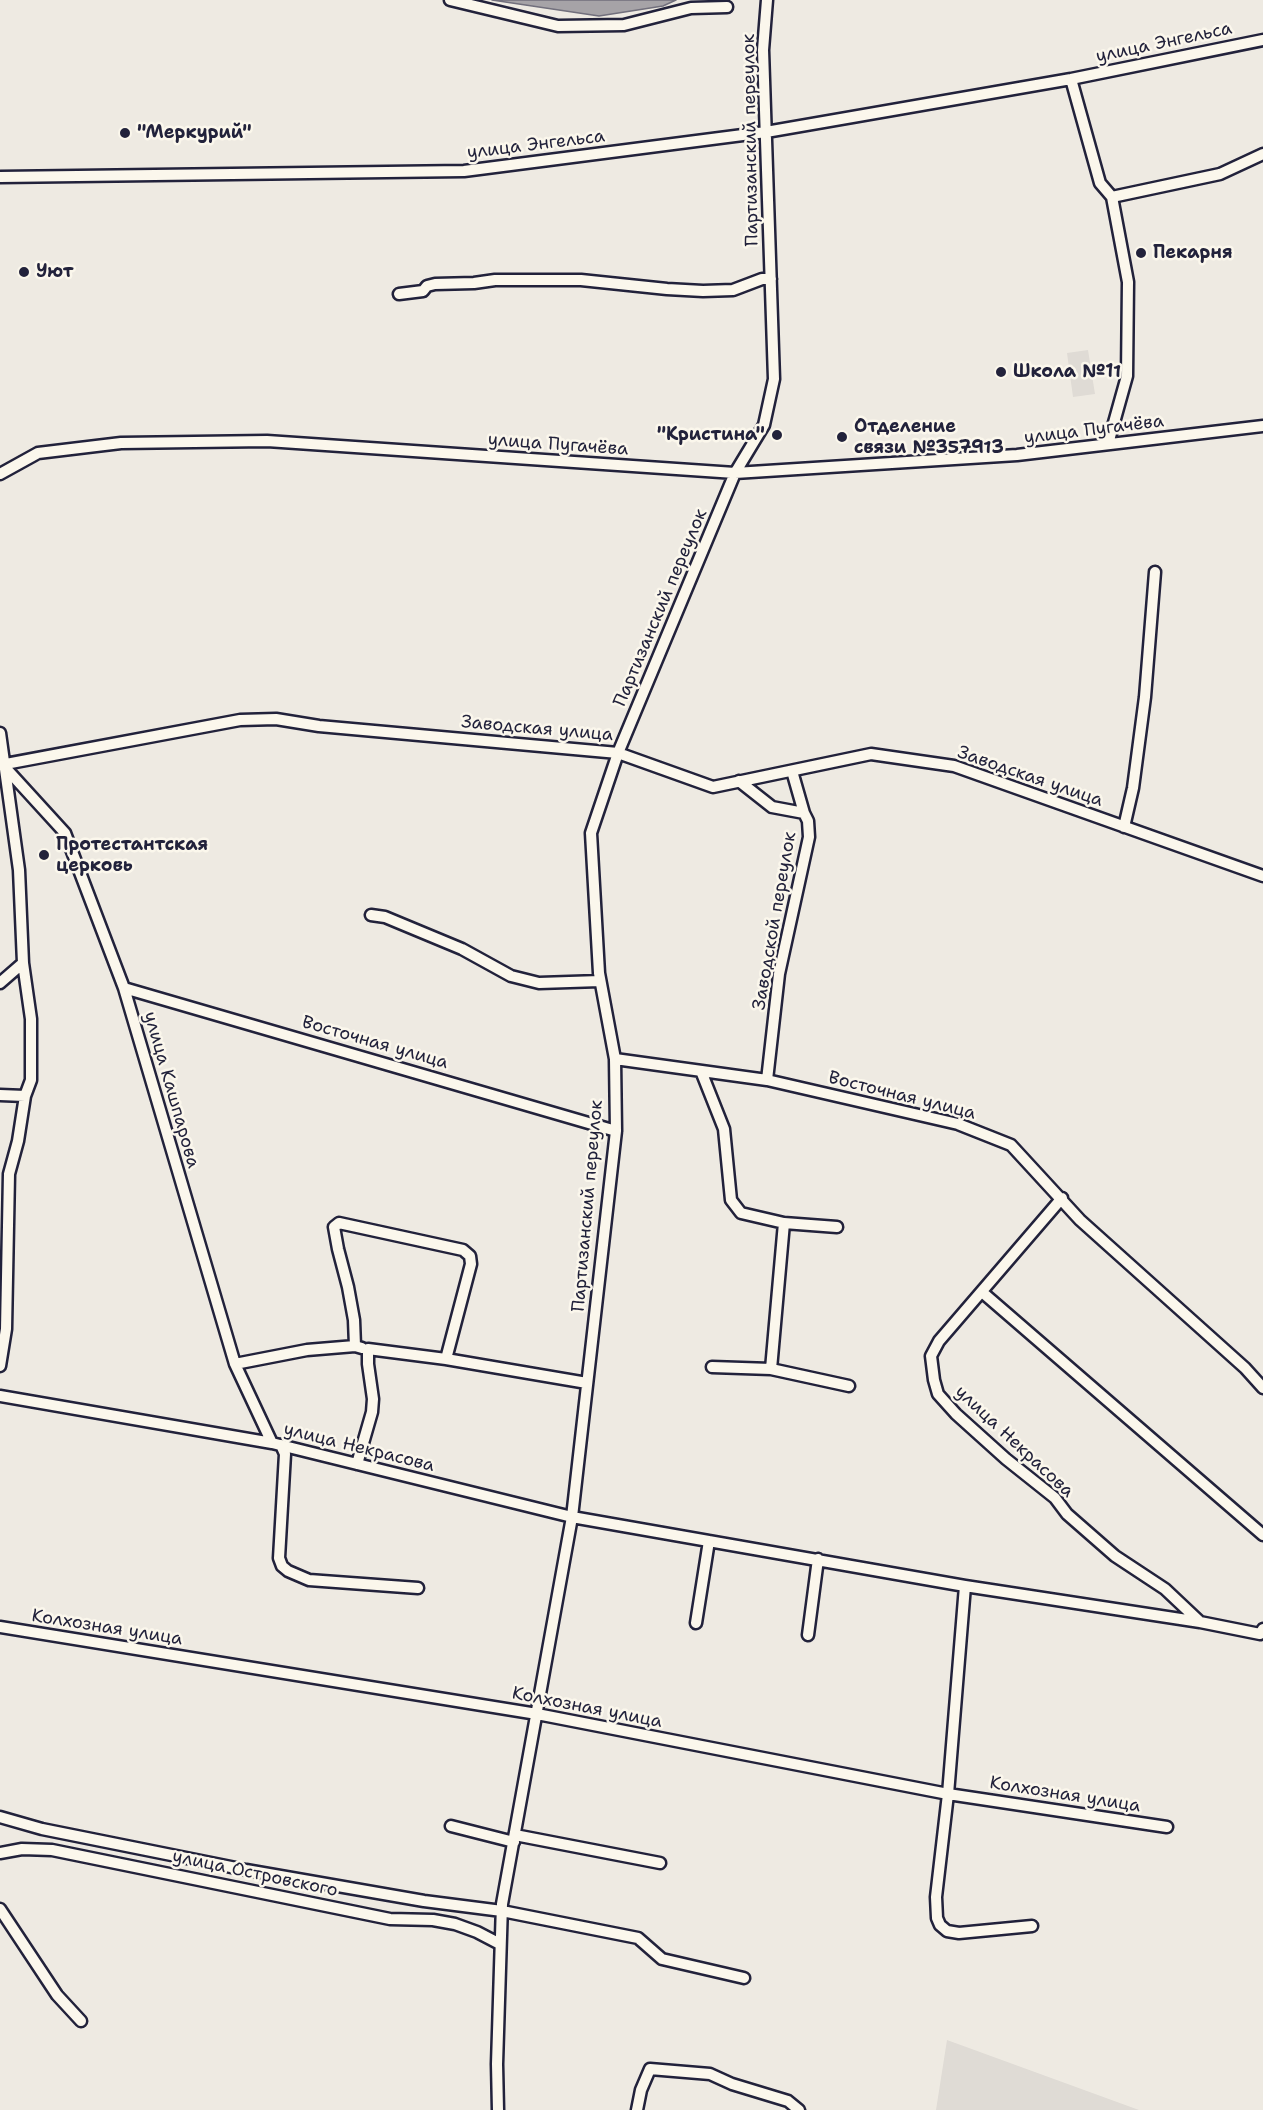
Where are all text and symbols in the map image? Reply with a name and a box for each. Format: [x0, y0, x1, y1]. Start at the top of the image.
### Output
street label: улица Энгельса [1094, 18, 1234, 68]
street label: Партизанский переулок [738, 34, 764, 246]
place label: "Меркурий" [137, 122, 252, 144]
marker: "Меркурий" [118, 126, 132, 140]
street label: улица Энгельса [466, 126, 606, 164]
place label: Пекарня [1153, 242, 1233, 264]
marker: Пекарня [1134, 246, 1148, 260]
place label: Уют [36, 261, 74, 283]
marker: Уют [17, 265, 31, 279]
place label: Школа №11 [1013, 361, 1121, 383]
marker: Школа №11 [994, 365, 1008, 379]
street label: улица Пугачёва [1023, 411, 1165, 449]
place label: Отделение связи №357913 [854, 416, 1004, 458]
place label: "Кристина" [657, 424, 765, 446]
marker: "Кристина" [770, 428, 784, 442]
street label: улица Пугачёва [487, 429, 629, 461]
marker: Отделение связи №357913 [835, 430, 849, 444]
street label: Партизанский переулок [610, 506, 712, 710]
street label: Заводская улица [460, 712, 614, 746]
street label: Заводская улица [954, 742, 1106, 812]
street label: Заводской переулок [749, 830, 801, 1012]
place label: Протестантская церковь [56, 834, 208, 876]
marker: Протестантская церковь [37, 848, 51, 862]
street label: улица Кашпарова [138, 1009, 204, 1171]
street label: Восточная улица [299, 1012, 451, 1074]
street label: Восточная улица [826, 1067, 978, 1125]
street label: Партизанский переулок [568, 1099, 608, 1313]
street label: улица Некрасова [950, 1381, 1078, 1503]
street label: улица Некрасова [281, 1419, 437, 1477]
street label: Колхозная улица [30, 1605, 184, 1651]
street label: Колхозная улица [510, 1683, 664, 1733]
street label: Колхозная улица [988, 1772, 1142, 1818]
street label: улица Островского [170, 1846, 340, 1902]

